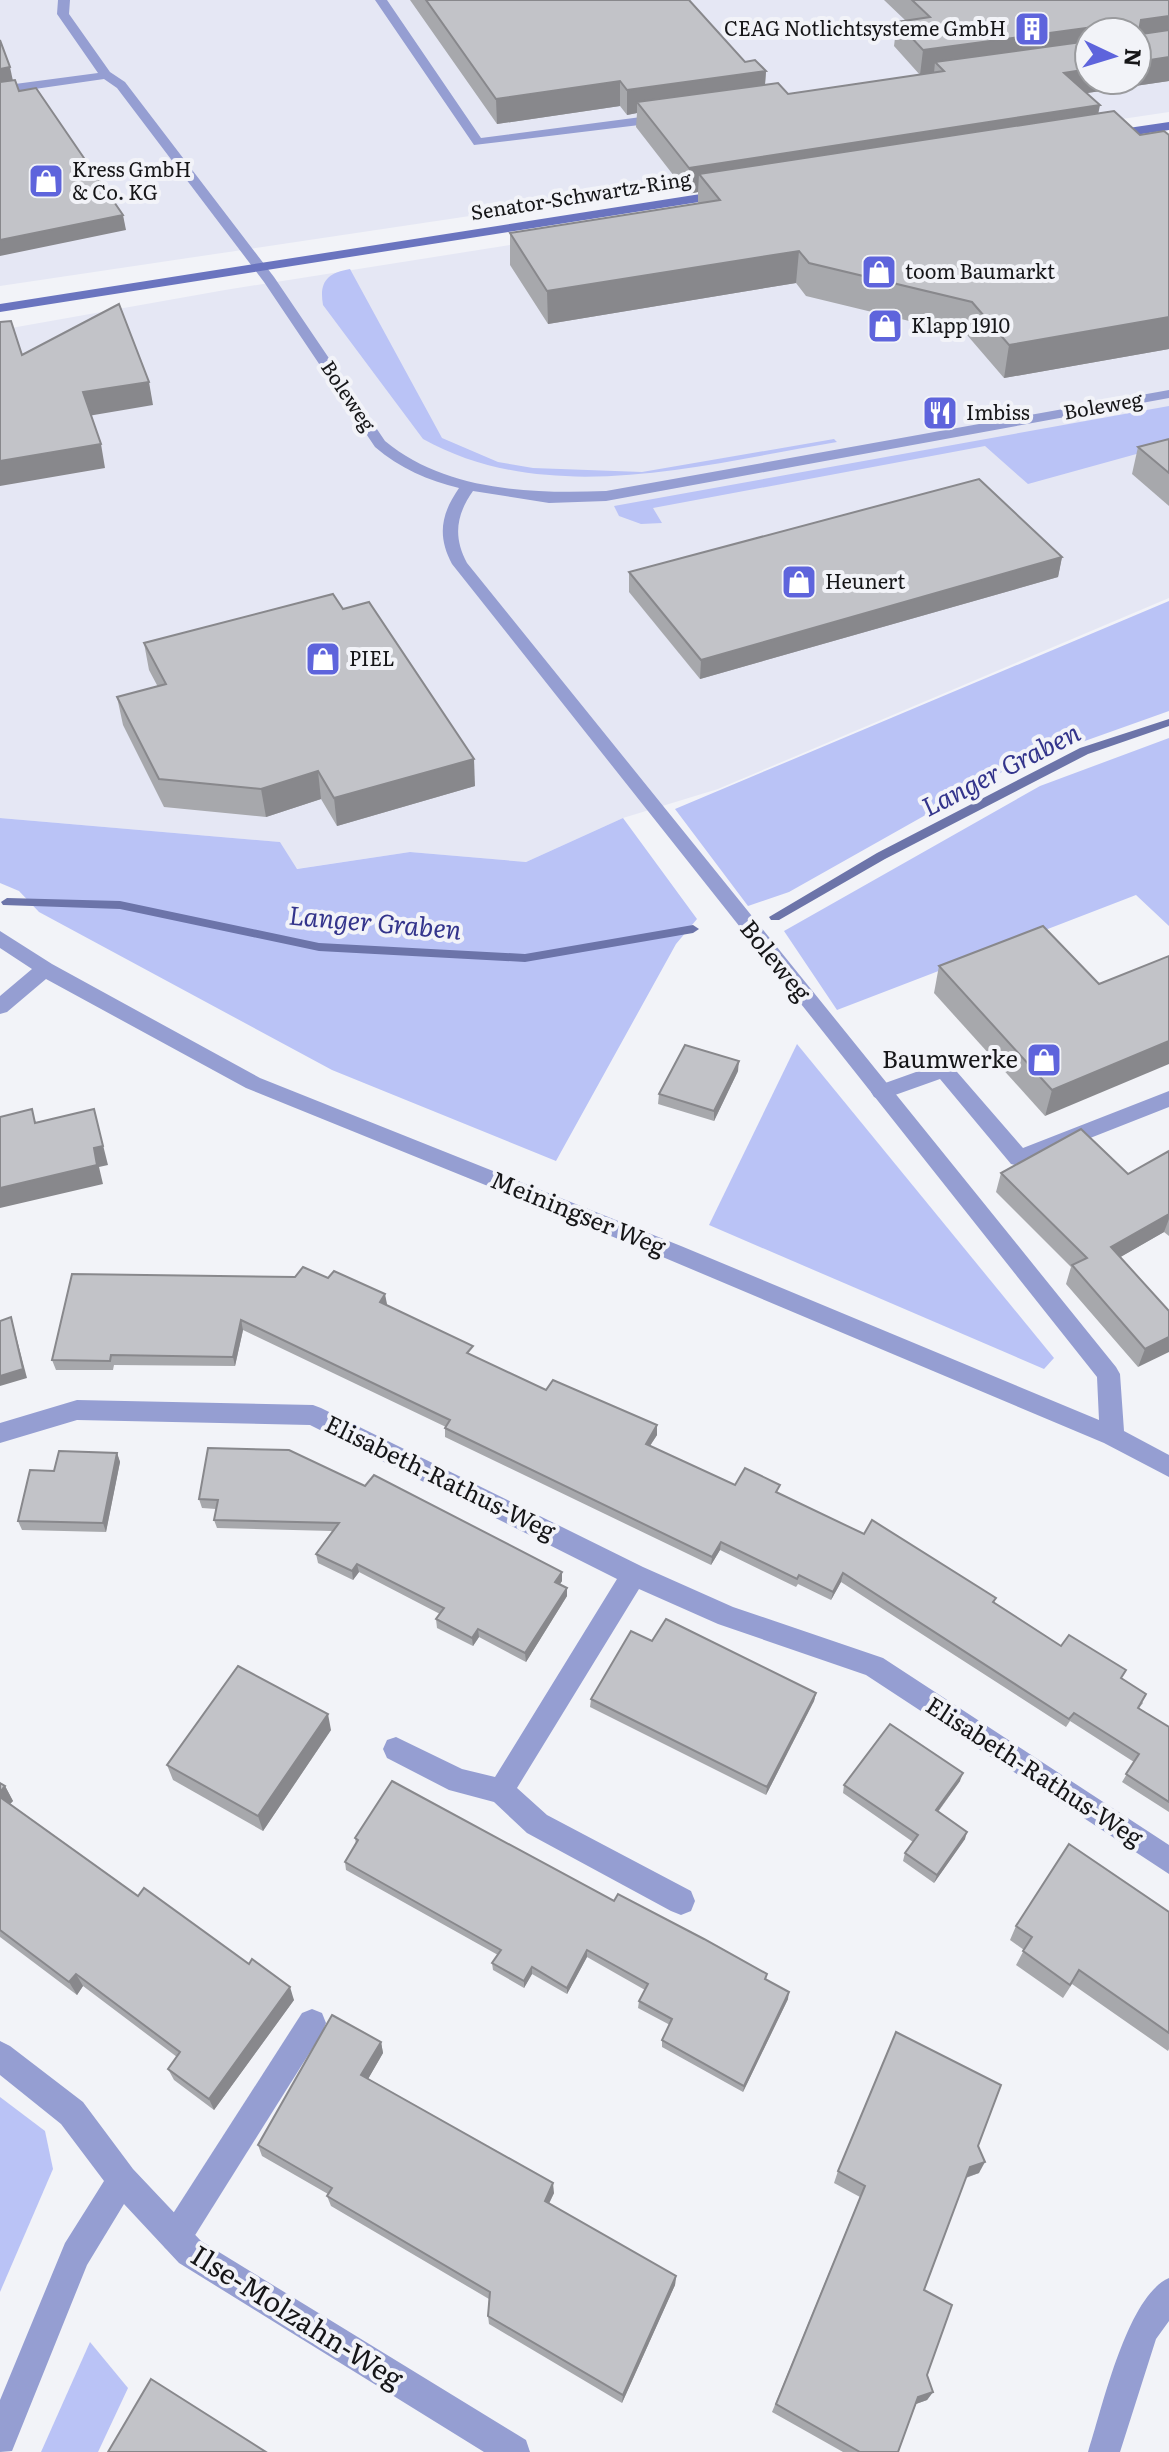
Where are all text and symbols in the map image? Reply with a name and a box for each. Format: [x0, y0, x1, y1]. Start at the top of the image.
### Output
building icon: CEAG Notlichtsysteme GmbH [1013, 10, 1051, 48]
place label: CEAG Notlichtsysteme GmbH [724, 12, 1006, 42]
north arrow [1073, 16, 1153, 96]
text: N [1117, 47, 1152, 68]
place label: Kress GmbH & Co. KG [72, 153, 191, 206]
shop icon: Kress GmbH & Co. KG [27, 162, 65, 200]
street label: Senator-Schwartz-Ring [468, 162, 694, 226]
shop icon: toom Baumarkt [860, 253, 898, 291]
place label: toom Baumarkt [905, 255, 1055, 285]
shop icon: Klapp 1910 [866, 307, 904, 345]
place label: Klapp 1910 [911, 309, 1010, 339]
street label: Boleweg [315, 353, 385, 437]
street label: Boleweg [1061, 382, 1145, 426]
restaurant icon: Imbiss [921, 394, 959, 432]
place label: Imbiss [966, 396, 1030, 426]
shop icon: Heunert [780, 563, 818, 601]
place label: Heunert [825, 565, 905, 595]
shop icon: PIEL [304, 640, 342, 678]
place label: PIEL [349, 642, 395, 672]
water label: Langer Graben [914, 711, 1086, 824]
water label: Langer Graben [287, 894, 464, 948]
street label: Boleweg [733, 911, 821, 1008]
place label: Baumwerke [882, 1040, 1018, 1075]
shop icon: Baumwerke [1025, 1041, 1063, 1079]
street label: Meiningser Weg [486, 1161, 672, 1263]
street label: Elisabeth-Rathus-Weg [320, 1405, 563, 1547]
street label: Elisabeth-Rathus-Weg [920, 1686, 1151, 1854]
street label: Ilse-Molzahn-Weg [184, 2233, 413, 2398]

